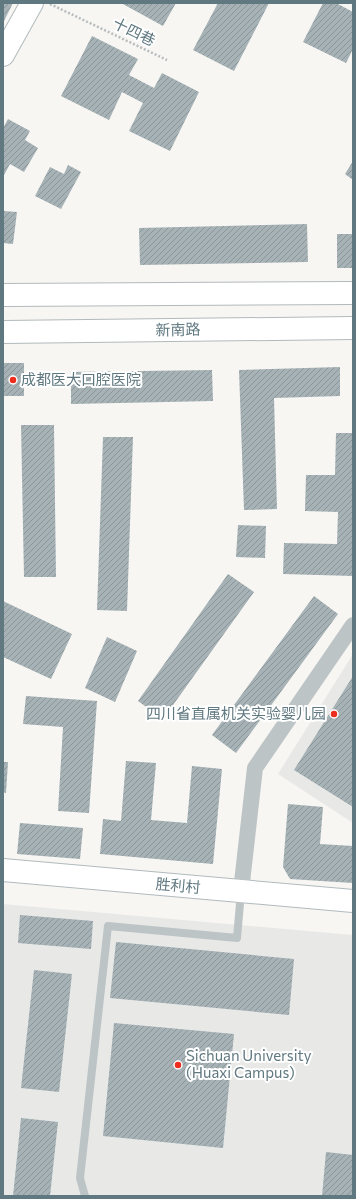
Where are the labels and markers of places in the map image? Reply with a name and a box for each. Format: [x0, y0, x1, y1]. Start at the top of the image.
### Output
place label: 成都医大口腔医院 [21, 370, 141, 388]
marker: 成都医大口腔医院 [8, 375, 18, 385]
place label: 四川省直属机关实验婴儿园 [146, 704, 326, 722]
marker: 四川省直属机关实验婴儿园 [329, 709, 339, 719]
place label: Sichuan University (Huaxi Campus) [186, 1046, 312, 1081]
marker: Sichuan University (Huaxi Campus) [173, 1060, 183, 1070]

